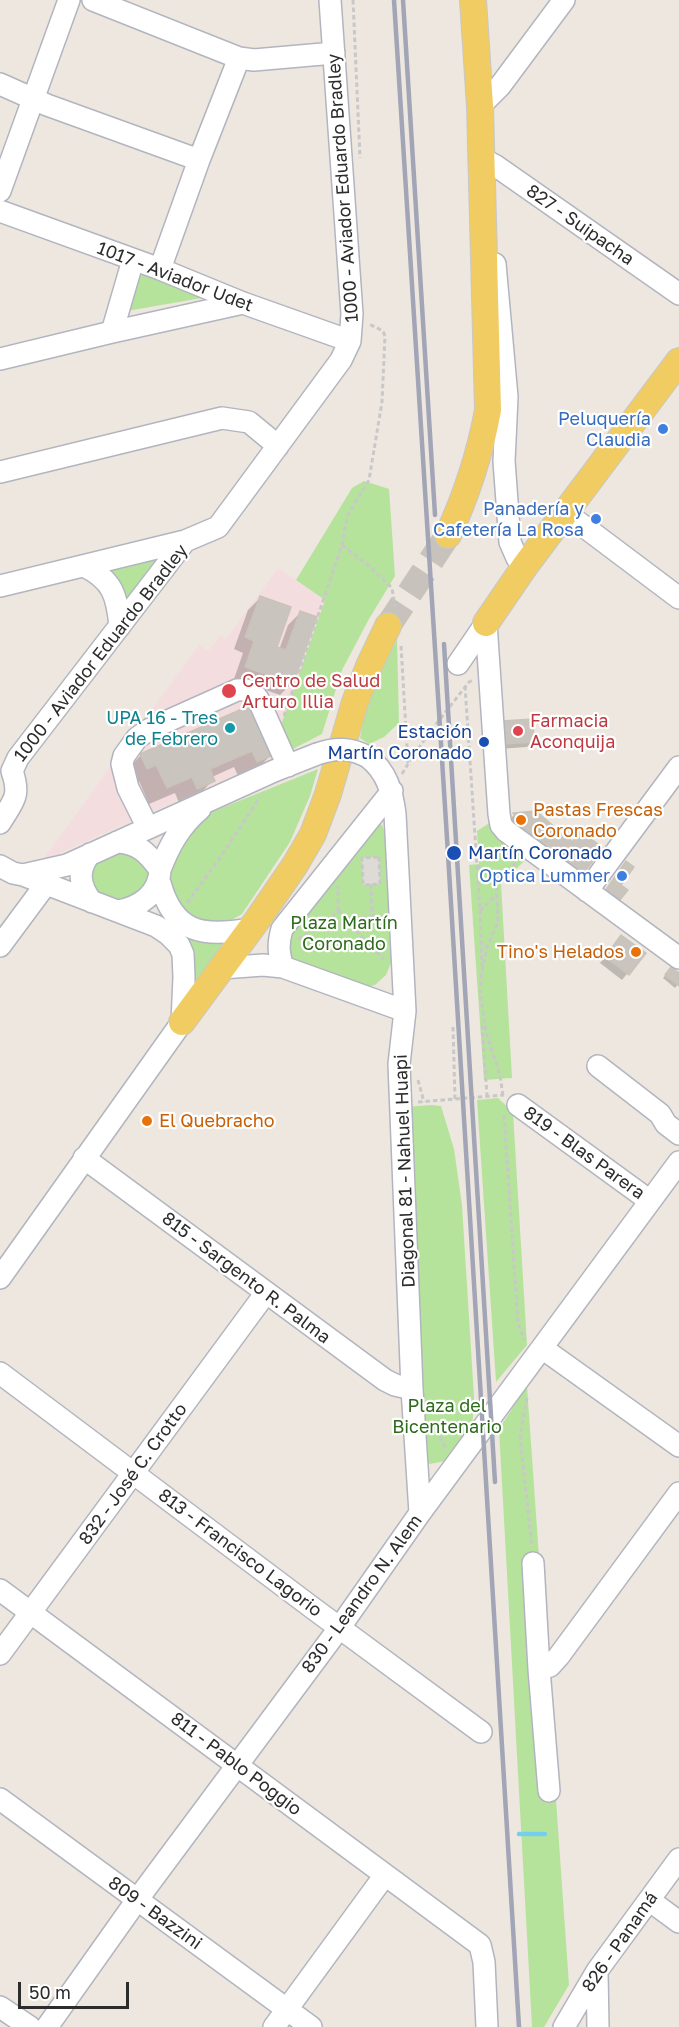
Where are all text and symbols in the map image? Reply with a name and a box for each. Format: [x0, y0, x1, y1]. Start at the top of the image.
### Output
street label: 1000 - Aviador Eduardo Bradley [323, 53, 363, 323]
street label: 827 - Suipacha [522, 180, 638, 270]
street label: 1017 - Aviador Udet [94, 237, 256, 317]
place label: Peluquería Claudia [558, 408, 651, 450]
marker: Peluquería Claudia [656, 422, 670, 436]
place label: Panadería y Cafetería La Rosa [433, 498, 584, 540]
marker: Panadería y Cafetería La Rosa [589, 512, 603, 526]
street label: 1000 - Aviador Eduardo Bradley [10, 540, 192, 766]
place label: Centro de Salud Arturo Illia [242, 670, 380, 712]
marker: Centro de Salud Arturo Illia [220, 682, 238, 700]
place label: UPA 16 - Tres de Febrero [106, 707, 218, 750]
place label: Farmacia Aconquija [530, 710, 615, 752]
marker: UPA 16 - Tres de Febrero [223, 721, 237, 735]
place label: Estación Martín Coronado [328, 721, 472, 764]
marker: Farmacia Aconquija [511, 724, 525, 738]
marker: Estación Martín Coronado [477, 735, 491, 749]
place label: Pastas Frescas Coronado [533, 799, 663, 842]
marker: Pastas Frescas Coronado [514, 813, 528, 827]
place label: Martín Coronado [468, 842, 612, 864]
marker: Martín Coronado [445, 844, 463, 862]
place label: Optica Lummer [479, 865, 610, 887]
marker: Optica Lummer [615, 869, 629, 883]
park label: Plaza Martín Coronado [290, 912, 398, 954]
place label: Tino's Helados [497, 941, 624, 963]
marker: Tino's Helados [629, 945, 643, 959]
street label: Diagonal 81 - Nahuel Huapi [390, 1054, 420, 1288]
street label: 819 - Blas Parera [519, 1102, 649, 1204]
place label: El Quebracho [159, 1110, 275, 1132]
marker: El Quebracho [140, 1114, 154, 1128]
street label: 815 - Sargento R. Palma [158, 1208, 334, 1348]
park label: Plaza del Bicentenario [392, 1395, 502, 1438]
street label: 832 - José C. Crotto [74, 1399, 192, 1549]
street label: 813 - Francisco Lagorio [154, 1484, 326, 1622]
street label: 830 - Leandro N. Alem [297, 1511, 427, 1677]
street label: 811 - Pablo Poggio [166, 1708, 306, 1820]
street label: 809 - Bazzini [104, 1872, 206, 1954]
street label: 826 - Panamá [578, 1888, 662, 1996]
scale bar [21, 1970, 132, 2008]
text: 50 m [29, 1981, 71, 2003]

